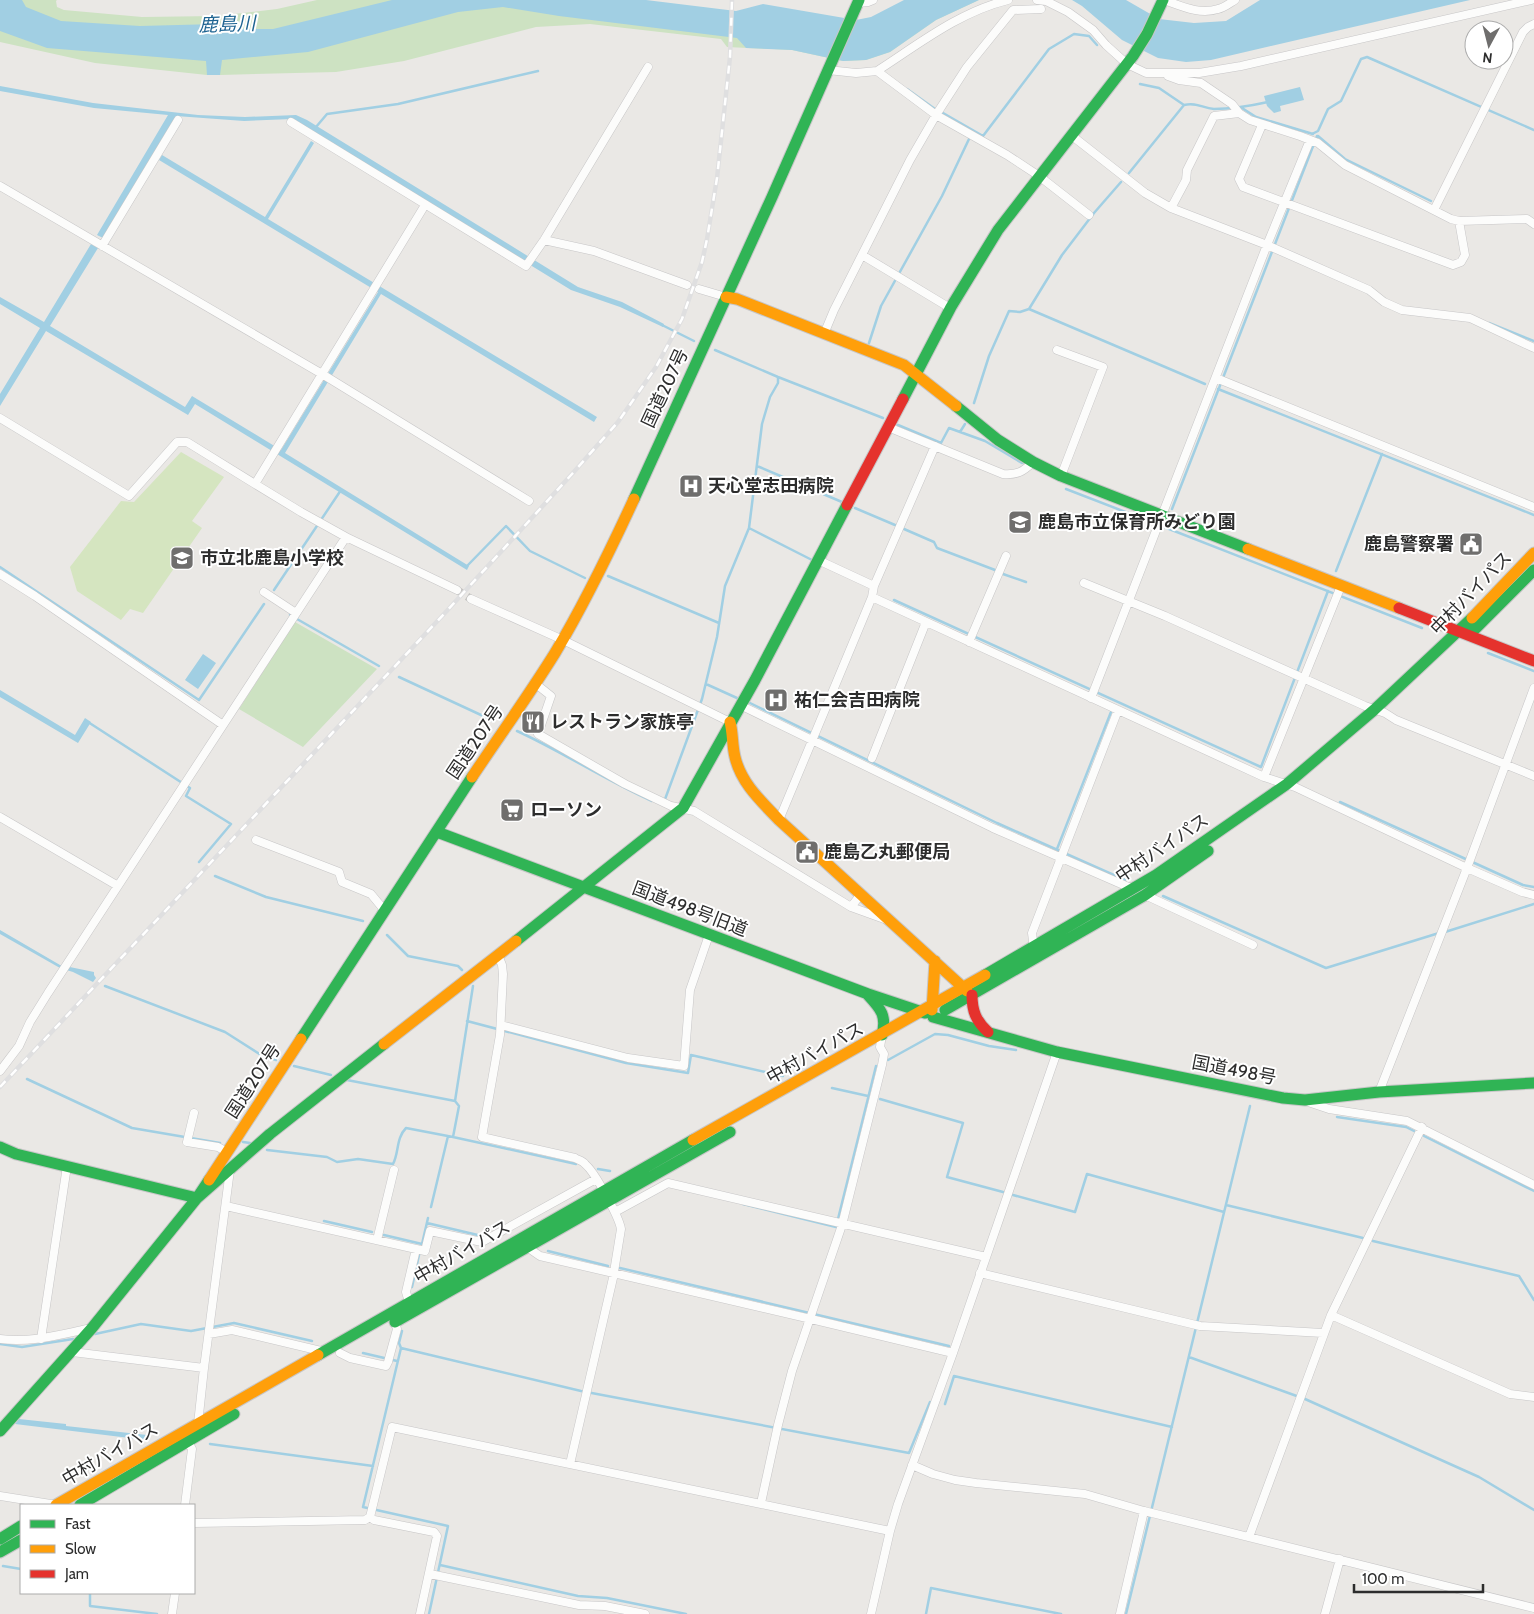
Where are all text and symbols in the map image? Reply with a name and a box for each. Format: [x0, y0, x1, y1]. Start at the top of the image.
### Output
water label: 鹿島川 [198, 11, 258, 36]
north arrow [1464, 20, 1514, 70]
text: N [1481, 48, 1493, 67]
street label: 国道207号 [637, 345, 693, 431]
hospital icon: 天心堂志田病院 [678, 473, 704, 499]
place label: 天心堂志田病院 [708, 475, 834, 497]
school or university icon: 鹿島市立保育所みどり園 [1007, 509, 1033, 535]
place label: 鹿島市立保育所みどり園 [1038, 511, 1236, 533]
public building icon: 鹿島警察署 [1458, 531, 1484, 557]
place label: 鹿島警察署 [1364, 533, 1454, 555]
school or university icon: 市立北鹿島小学校 [169, 545, 195, 571]
place label: 市立北鹿島小学校 [200, 547, 344, 569]
street label: 中村バイパス [1426, 547, 1516, 639]
hospital icon: 祐仁会吉田病院 [763, 687, 789, 713]
place label: 祐仁会吉田病院 [794, 689, 920, 711]
street label: 国道207号 [442, 701, 508, 783]
restaurant icon: レストラン家族亭 [520, 709, 546, 735]
place label: レストラン家族亭 [550, 711, 694, 733]
supermarket icon: ローソン [499, 797, 525, 823]
place label: ローソン [530, 799, 602, 821]
street label: 中村バイパス [1111, 809, 1213, 887]
public building icon: 鹿島乙丸郵便局 [794, 839, 820, 865]
place label: 鹿島乙丸郵便局 [824, 841, 950, 863]
street label: 国道498号旧道 [629, 877, 751, 941]
street label: 中村バイパス [763, 1017, 867, 1089]
street label: 国道207号 [221, 1039, 285, 1123]
street label: 国道498号 [1190, 1051, 1278, 1089]
street label: 中村バイパス [410, 1216, 514, 1288]
street label: 中村バイパス [58, 1418, 162, 1490]
legend [20, 1504, 195, 1594]
text: Fast [65, 1515, 90, 1533]
text: Slow [65, 1540, 96, 1558]
scale bar [1354, 1562, 1483, 1594]
text: Jam [64, 1565, 89, 1583]
text: 100 m [1362, 1570, 1404, 1588]

